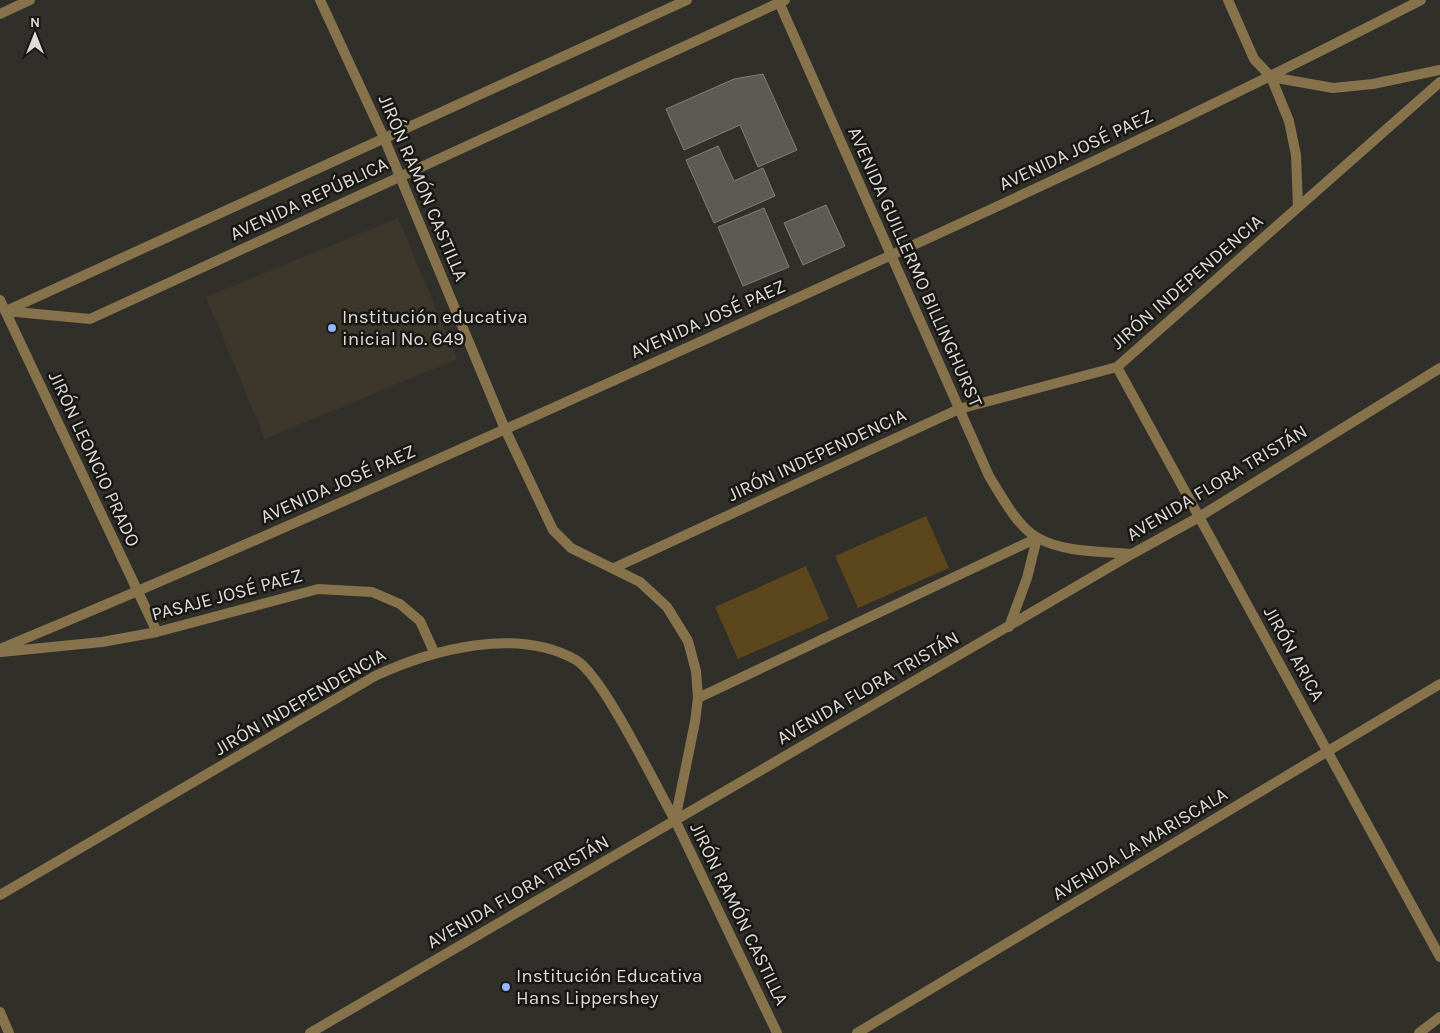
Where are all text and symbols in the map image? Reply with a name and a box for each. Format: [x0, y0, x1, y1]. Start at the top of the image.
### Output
north arrow [10, 10, 60, 60]
text: N [30, 14, 40, 31]
street label: JIRÓN RAMÓN CASTILLA [374, 91, 473, 285]
street label: AVENIDA JOSÉ PAEZ [995, 104, 1156, 195]
street label: AVENIDA GUILLERMO BILLINGHURST [843, 124, 987, 411]
street label: AVENIDA REPÚBLICA [226, 152, 392, 245]
street label: JIRÓN INDEPENDENCIA [1106, 209, 1268, 354]
street label: AVENIDA JOSÉ PAEZ [627, 274, 789, 363]
place label: Institución educativa inicial No. 649 [342, 306, 528, 350]
marker: Institución educativa inicial No. 649 [326, 322, 338, 334]
street label: JIRÓN LEONCIO PRADO [44, 367, 145, 550]
street label: JIRÓN INDEPENDENCIA [724, 403, 910, 506]
street label: AVENIDA FLORA TRISTÁN [1122, 419, 1311, 546]
street label: AVENIDA JOSÉ PAEZ [257, 439, 419, 528]
street label: PASAJE JOSÉ PAEZ [149, 563, 305, 626]
street label: JIRÓN ARICA [1259, 602, 1330, 705]
street label: AVENIDA FLORA TRISTÁN [772, 626, 963, 749]
street label: JIRÓN INDEPENDENCIA [210, 643, 390, 760]
street label: AVENIDA LA MARISCALA [1049, 783, 1232, 905]
street label: JIRÓN RAMÓN CASTILLA [685, 819, 794, 1009]
street label: AVENIDA FLORA TRISTÁN [422, 830, 613, 953]
place label: Institución Educativa Hans Lippershey [516, 965, 703, 1009]
marker: Institución Educativa Hans Lippershey [500, 981, 512, 993]

